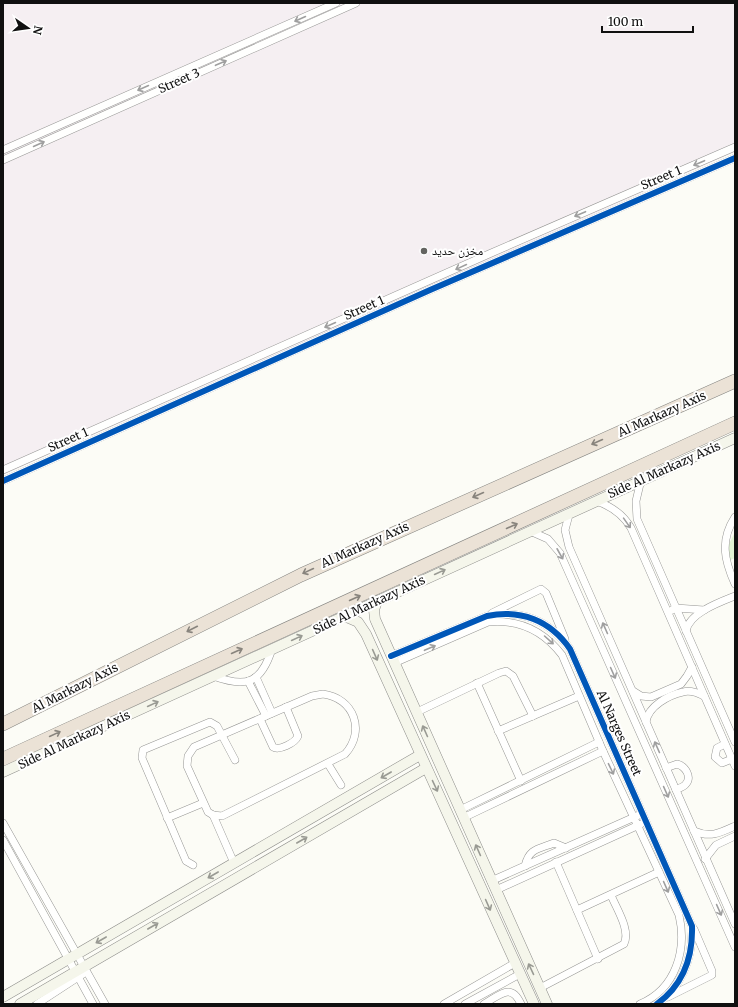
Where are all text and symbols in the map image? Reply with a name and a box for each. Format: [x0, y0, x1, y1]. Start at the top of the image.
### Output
north arrow [8, 8, 48, 48]
scale bar [602, 8, 693, 34]
text: 100 m [608, 14, 643, 29]
one-way arrow [295, 16, 307, 23]
text: N [30, 24, 46, 36]
one-way arrow [215, 58, 227, 66]
street label: Street 3 [156, 65, 202, 96]
one-way arrow [137, 85, 149, 92]
one-way arrow [32, 140, 44, 147]
one-way arrow [694, 159, 706, 167]
street label: Street 1 [638, 162, 684, 193]
one-way arrow [574, 211, 586, 218]
place label: مخزن حديد [432, 243, 483, 258]
marker: مخزن حديد [419, 246, 429, 256]
one-way arrow [455, 263, 467, 271]
street label: Street 1 [341, 292, 387, 323]
one-way arrow [324, 322, 336, 330]
street label: Al Markazy Axis [615, 387, 708, 440]
street label: Street 1 [45, 424, 91, 455]
street label: Side Al Markazy Axis [605, 438, 723, 501]
one-way arrow [591, 439, 603, 447]
one-way arrow [472, 492, 484, 499]
one-way arrow [623, 517, 631, 528]
street label: Al Markazy Axis [318, 518, 411, 571]
one-way arrow [505, 522, 517, 530]
one-way arrow [557, 548, 564, 560]
one-way arrow [303, 568, 315, 575]
one-way arrow [434, 568, 446, 575]
street label: Side Al Markazy Axis [310, 572, 427, 637]
one-way arrow [349, 594, 361, 601]
one-way arrow [600, 623, 608, 635]
one-way arrow [186, 626, 198, 633]
one-way arrow [290, 634, 302, 641]
one-way arrow [544, 635, 554, 645]
one-way arrow [424, 644, 436, 651]
one-way arrow [230, 647, 242, 654]
one-way arrow [372, 649, 380, 661]
street label: Al Markazy Axis [28, 659, 121, 716]
one-way arrow [610, 666, 617, 678]
street label: Al Narges Street [593, 687, 645, 778]
one-way arrow [147, 700, 159, 707]
street label: Side Al Markazy Axis [15, 707, 132, 772]
one-way arrow [421, 726, 428, 738]
one-way arrow [48, 730, 60, 738]
one-way arrow [653, 741, 660, 753]
one-way arrow [608, 763, 615, 775]
one-way arrow [380, 771, 392, 779]
one-way arrow [432, 780, 439, 792]
one-way arrow [663, 785, 670, 797]
one-way arrow [296, 835, 308, 843]
one-way arrow [474, 844, 481, 856]
one-way arrow [207, 871, 219, 879]
one-way arrow [663, 881, 670, 893]
one-way arrow [485, 898, 492, 910]
one-way arrow [716, 904, 723, 916]
one-way arrow [147, 922, 158, 930]
one-way arrow [95, 937, 107, 945]
one-way arrow [527, 963, 534, 975]

